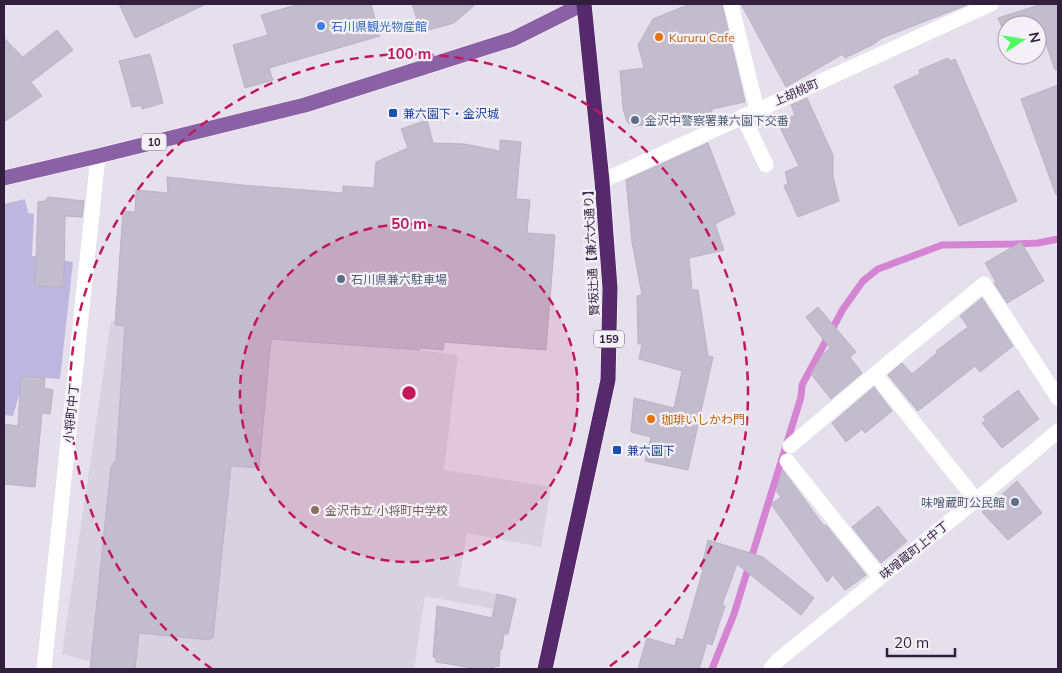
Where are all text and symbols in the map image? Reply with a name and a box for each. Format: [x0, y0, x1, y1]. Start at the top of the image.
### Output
north arrow [997, 15, 1047, 65]
place label: 石川県観光物産館 [331, 19, 427, 34]
marker: 石川県観光物産館 [315, 20, 327, 32]
place label: Kururu Cafe [669, 30, 735, 45]
text: N [1025, 30, 1045, 44]
marker: Kururu Cafe [653, 31, 665, 43]
text: 100 m [387, 44, 431, 63]
street label: 上胡桃町 [771, 75, 821, 109]
place label: 兼六園下・金沢城 [403, 106, 499, 121]
marker: 兼六園下・金沢城 [387, 107, 399, 119]
place label: 金沢中警察署兼六園下交番 [645, 113, 789, 128]
marker: 金沢中警察署兼六園下交番 [629, 114, 641, 126]
road number: 10 [142, 134, 166, 150]
street label: 賢坂辻通【兼六大通り】 [580, 184, 602, 316]
text: 50 m [391, 214, 427, 233]
place label: 石川県兼六駐車場 [351, 272, 447, 287]
marker: 石川県兼六駐車場 [335, 273, 347, 285]
road number: 159 [594, 330, 624, 348]
street label: 小将町中丁 [60, 382, 82, 444]
centre of rings [400, 384, 418, 402]
place label: 珈琲いしかわ門 [661, 412, 745, 427]
marker: 珈琲いしかわ門 [645, 413, 657, 425]
place label: 兼六園下 [627, 443, 675, 458]
marker: 兼六園下 [611, 444, 623, 456]
place label: 味噌蔵町公民館 [921, 495, 1005, 510]
marker: 味噌蔵町公民館 [1009, 496, 1021, 508]
place label: 金沢市立 小将町中学校 [325, 503, 448, 518]
marker: 金沢市立 小将町中学校 [309, 504, 321, 516]
street label: 味噌蔵町上中丁 [877, 518, 951, 582]
scale bar [887, 626, 954, 658]
text: 20 m [894, 633, 929, 652]

